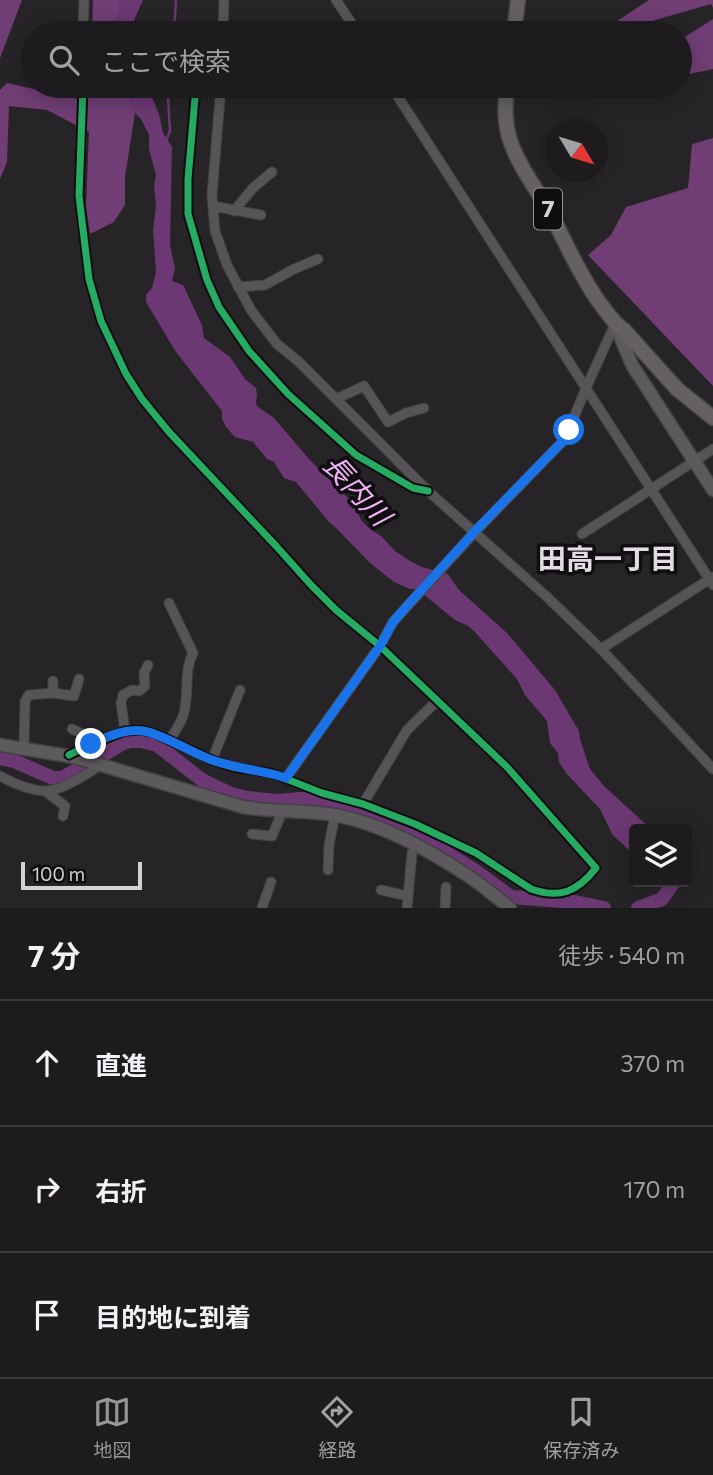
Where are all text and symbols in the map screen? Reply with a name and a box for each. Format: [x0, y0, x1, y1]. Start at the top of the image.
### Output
search box [21, 21, 692, 98]
icon: search [45, 41, 83, 79]
text: ここで検索 [101, 45, 231, 76]
north arrow [545, 119, 608, 182]
road number: 7 [534, 188, 562, 230]
route start [553, 414, 584, 445]
water label: 長内川 [317, 447, 400, 534]
district label: 田高一丁目 [538, 541, 678, 575]
route end [75, 728, 106, 759]
map controls [629, 824, 692, 887]
button: layers [629, 824, 692, 887]
scale bar [21, 859, 142, 891]
text: 100 m [32, 862, 85, 885]
text: 7 分 [28, 936, 80, 973]
text: 徒歩 · 540 m [558, 941, 685, 969]
icon: ahead [28, 1044, 66, 1082]
text: 直進 [95, 1049, 147, 1080]
text: 370 m [620, 1049, 685, 1077]
icon: right [28, 1170, 66, 1208]
text: 右折 [95, 1175, 147, 1206]
text: 170 m [624, 1175, 685, 1203]
icon: arrive [28, 1296, 66, 1334]
text: 目的地に到着 [95, 1301, 251, 1332]
tab: 地図 [93, 1393, 132, 1462]
tab: 経路 [318, 1393, 357, 1462]
tab: 保存済み [543, 1393, 620, 1462]

